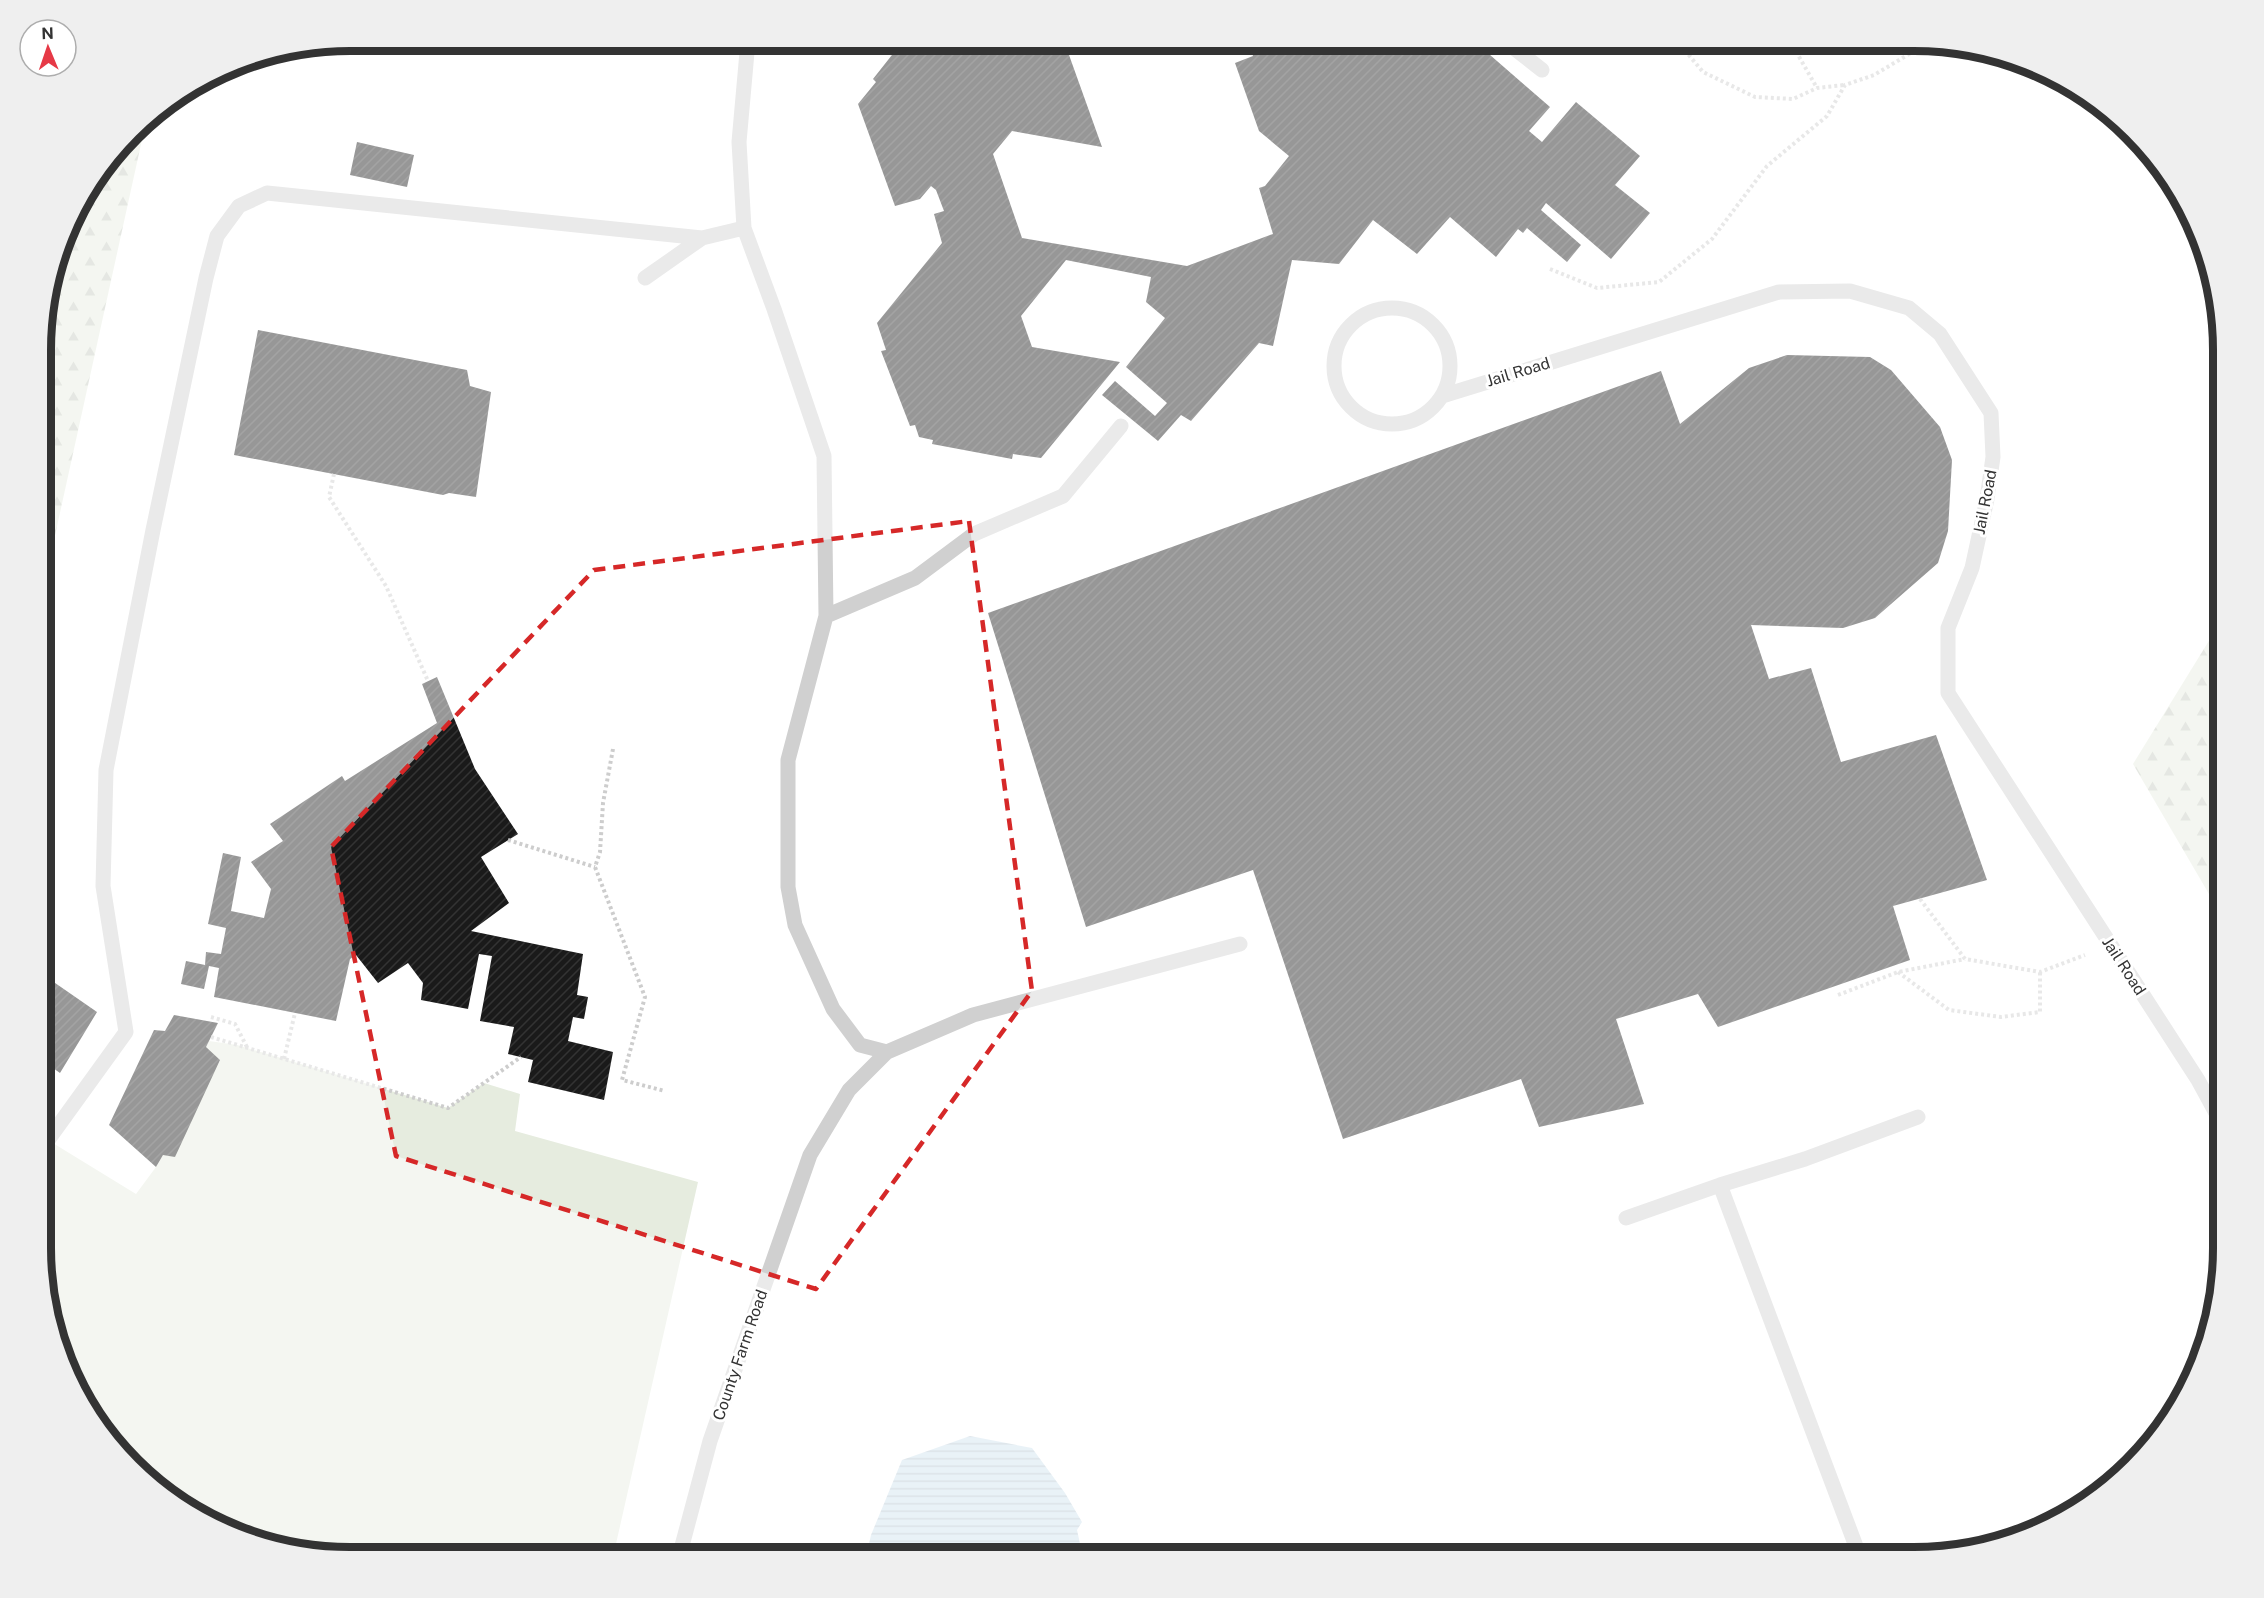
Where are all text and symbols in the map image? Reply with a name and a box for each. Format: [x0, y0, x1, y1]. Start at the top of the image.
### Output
north arrow [18, 18, 78, 78]
text: N [41, 24, 54, 43]
street label: Jail Road [1484, 353, 1552, 391]
street label: Jail Road [1969, 468, 2001, 536]
street label: Jail Road [2098, 933, 2150, 999]
street label: County Farm Road [709, 1287, 771, 1423]

